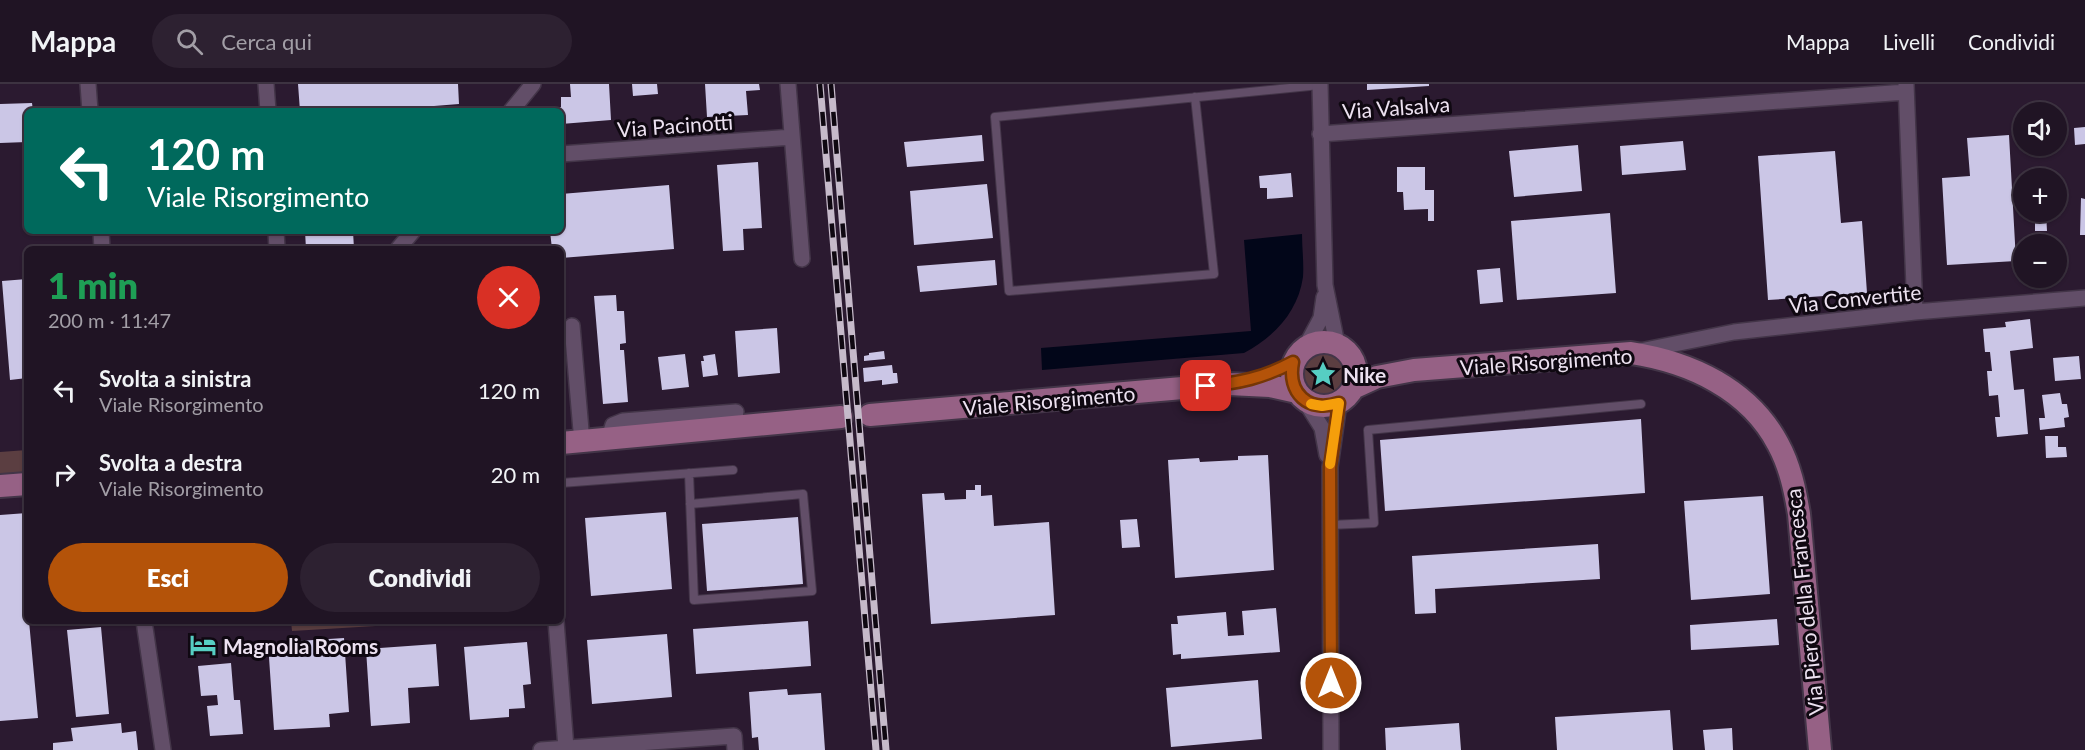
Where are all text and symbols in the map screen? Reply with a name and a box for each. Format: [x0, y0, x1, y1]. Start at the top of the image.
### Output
search box [152, 14, 572, 68]
text: Mappa [30, 24, 116, 58]
icon: search [173, 25, 206, 58]
text: Cerca qui [221, 28, 312, 55]
text: Mappa [1786, 29, 1850, 54]
text: Livelli [1883, 29, 1935, 54]
text: Condividi [1968, 29, 2055, 54]
street label: Via Valsalva [1341, 91, 1451, 123]
map controls [2013, 102, 2067, 288]
button: sound [2013, 102, 2067, 156]
street label: Via Pacinotti [616, 108, 734, 142]
text: 120 m [147, 129, 265, 179]
icon: left [48, 132, 126, 210]
button: + [2013, 168, 2067, 222]
text: Viale Risorgimento [147, 180, 369, 213]
button: − [2013, 234, 2067, 288]
text: 1 min [48, 263, 138, 307]
button: close [477, 266, 540, 329]
street label: Via Convertite [1788, 279, 1922, 317]
text: 200 m · 11:47 [48, 308, 171, 332]
street label: Viale Risorgimento [1459, 342, 1633, 379]
place icon: Nike [1308, 359, 1338, 389]
pin [1180, 360, 1231, 411]
place label: Nike [1343, 362, 1386, 387]
text: Svolta a sinistra [99, 365, 251, 392]
icon: arrive [1189, 369, 1222, 402]
icon: left [48, 374, 81, 407]
text: 120 m [478, 377, 540, 404]
street label: Viale Risorgimento [962, 380, 1136, 420]
text: Viale Risorgimento [99, 392, 264, 416]
text: Svolta a destra [99, 449, 242, 476]
icon: right [48, 458, 81, 491]
text: 20 m [491, 461, 540, 488]
text: Viale Risorgimento [99, 476, 264, 500]
street label: Via Piero della Francesca [1780, 487, 1828, 717]
button: Esci [48, 543, 288, 612]
button: Condividi [300, 543, 540, 612]
hotel icon: Magnolia Rooms [188, 630, 218, 660]
place label: Magnolia Rooms [223, 633, 378, 658]
position arrow [1299, 651, 1363, 715]

